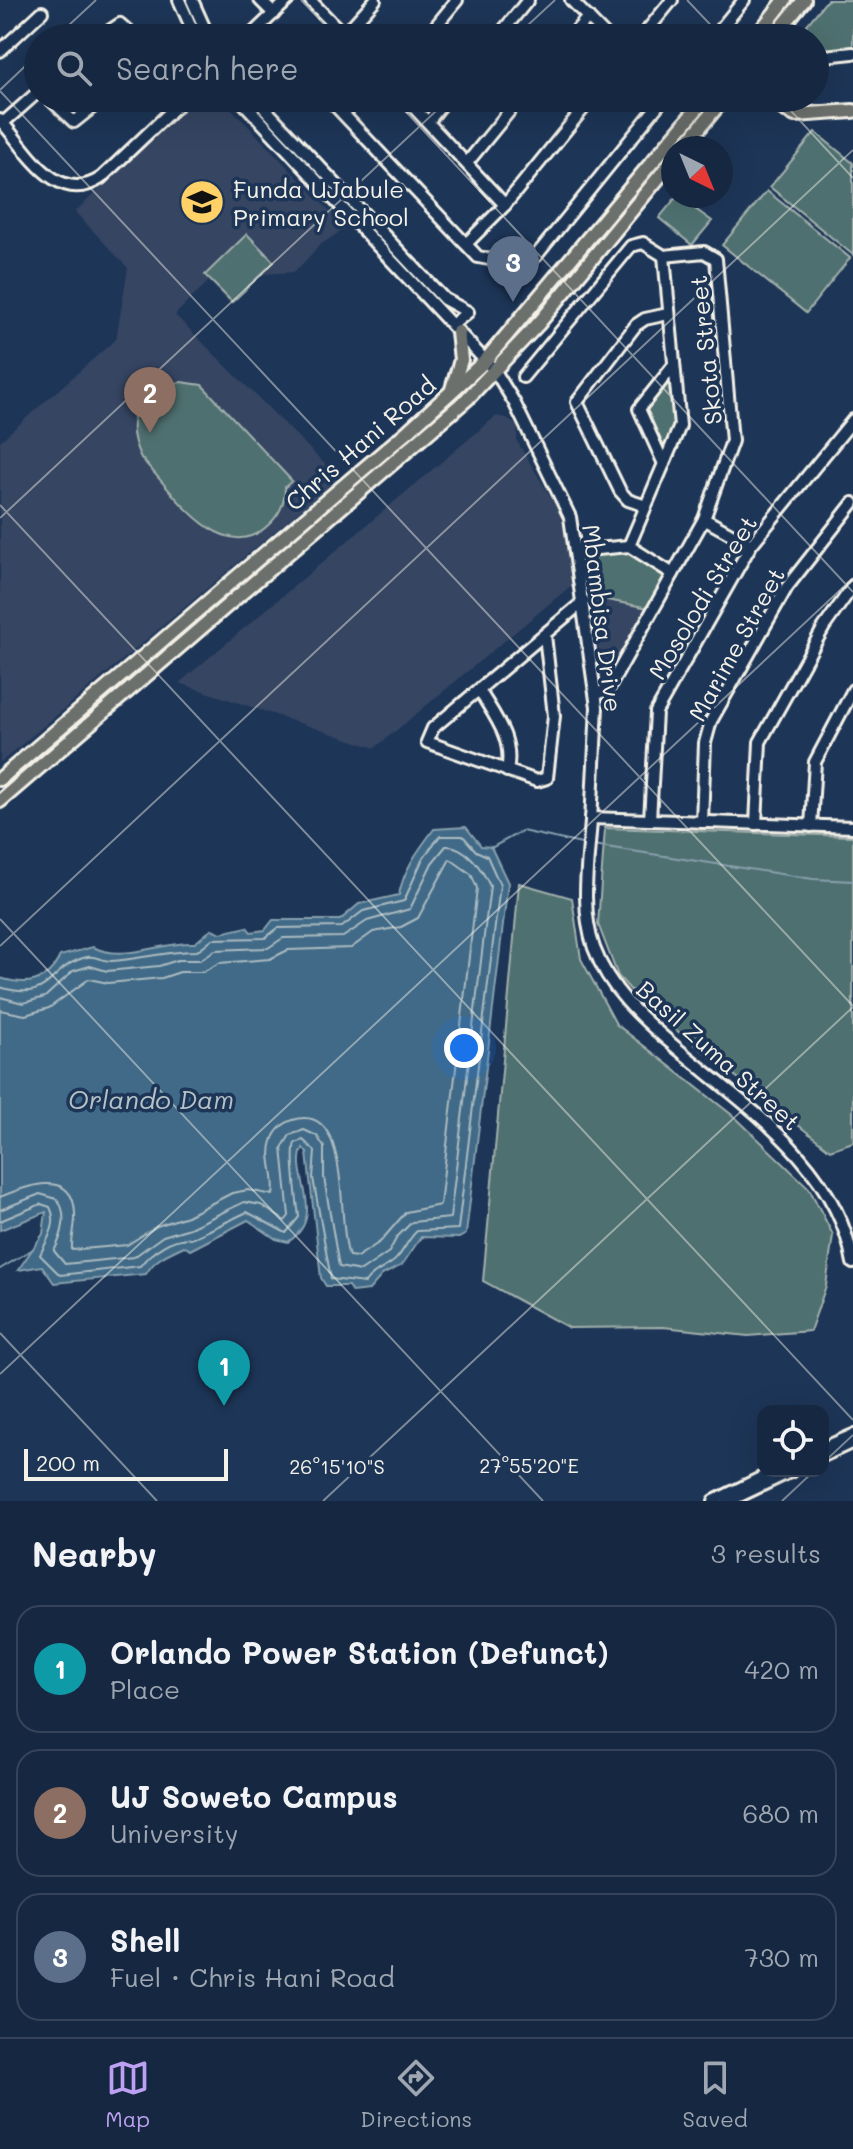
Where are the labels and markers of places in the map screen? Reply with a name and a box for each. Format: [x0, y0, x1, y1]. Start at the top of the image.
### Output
place label: Funda UJabule Primary School [233, 173, 409, 232]
school or university icon: Funda UJabule Primary School [178, 178, 226, 226]
pin: 3 [487, 236, 539, 302]
pin: 2 [124, 367, 176, 433]
pin: 1 [198, 1340, 250, 1406]

